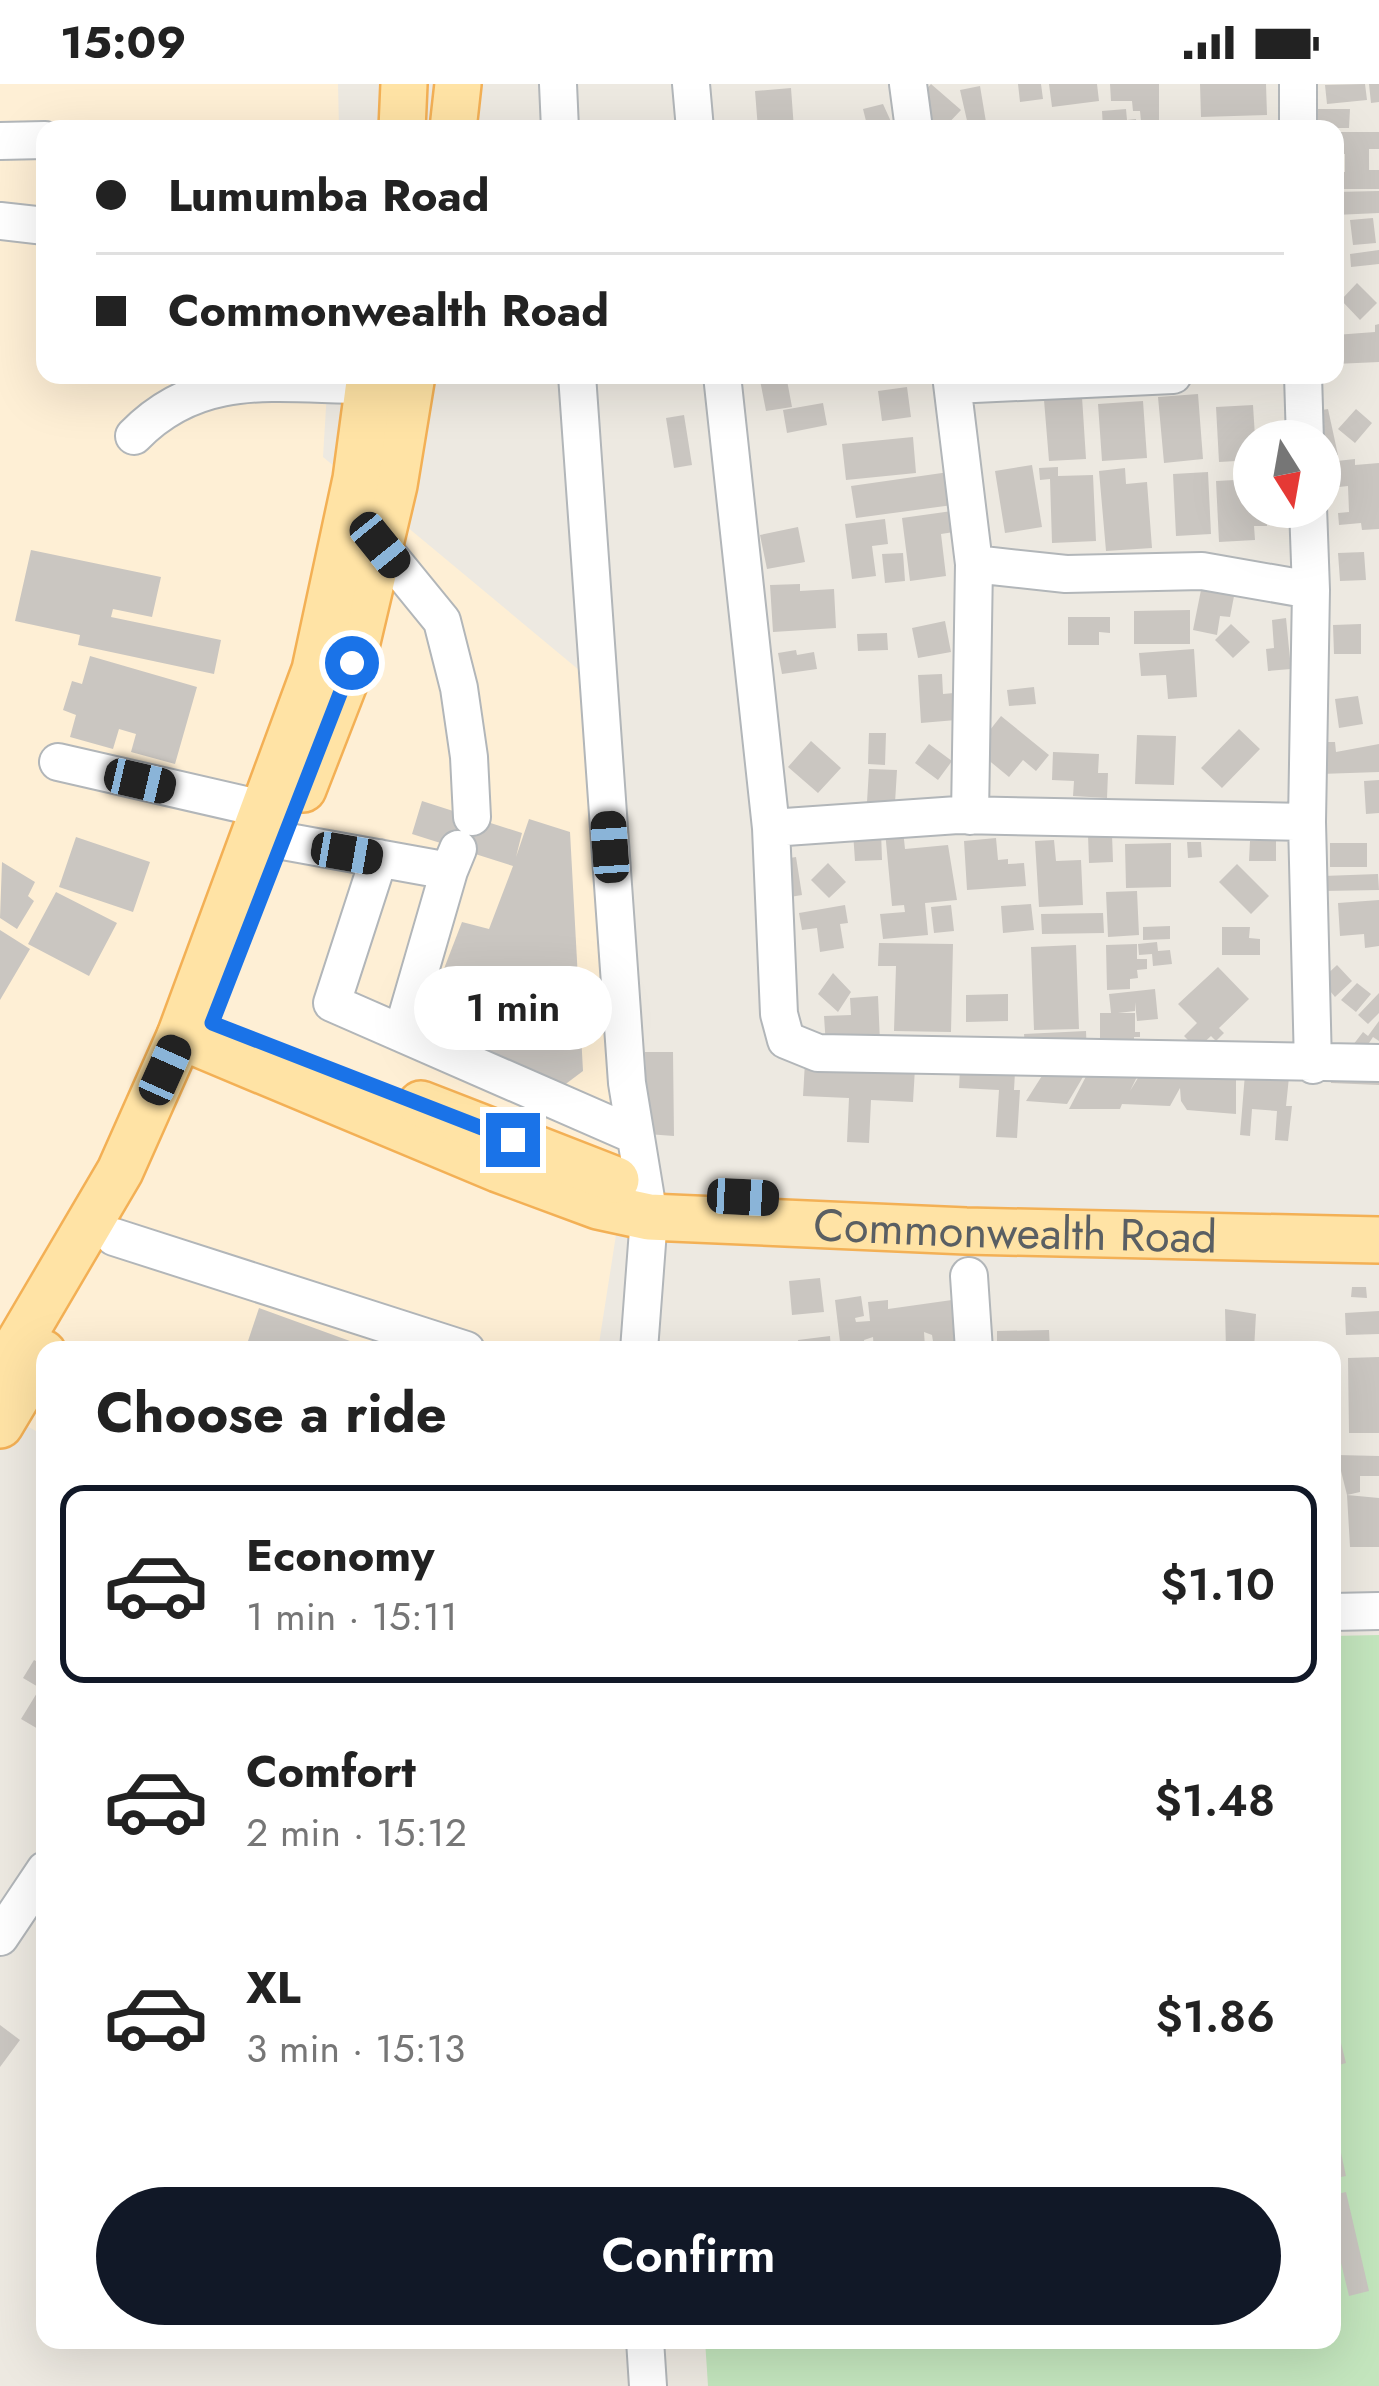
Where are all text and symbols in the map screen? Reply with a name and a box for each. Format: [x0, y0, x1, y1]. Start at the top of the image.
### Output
text: 15:09 [60, 10, 186, 75]
text: Lumumba Road [168, 163, 490, 228]
text: Commonwealth Road [168, 278, 609, 343]
north arrow [1233, 420, 1341, 528]
map controls [1233, 420, 1341, 528]
car [343, 506, 417, 584]
route start [325, 636, 379, 690]
car [101, 755, 179, 807]
car [590, 810, 630, 884]
car [308, 829, 386, 877]
callout: 1 min [414, 966, 612, 1050]
text: 1 min [466, 979, 560, 1036]
car [134, 1030, 196, 1110]
route end [486, 1113, 540, 1167]
car [706, 1177, 780, 1217]
street label: Commonwealth Road [812, 1192, 1218, 1269]
text: Choose a ride [96, 1374, 447, 1452]
text: Economy [246, 1523, 434, 1588]
icon: car [102, 1530, 210, 1638]
text: $1.10 [1160, 1552, 1275, 1617]
text: 1 min · 15:11 [246, 1588, 458, 1645]
text: Comfort [246, 1739, 416, 1804]
icon: car [102, 1746, 210, 1854]
text: $1.48 [1154, 1768, 1275, 1833]
text: 2 min · 15:12 [246, 1804, 467, 1861]
text: XL [246, 1955, 301, 2020]
icon: car [102, 1962, 210, 2070]
text: $1.86 [1155, 1984, 1275, 2049]
text: 3 min · 15:13 [246, 2020, 465, 2077]
button: Confirm [96, 2187, 1281, 2325]

